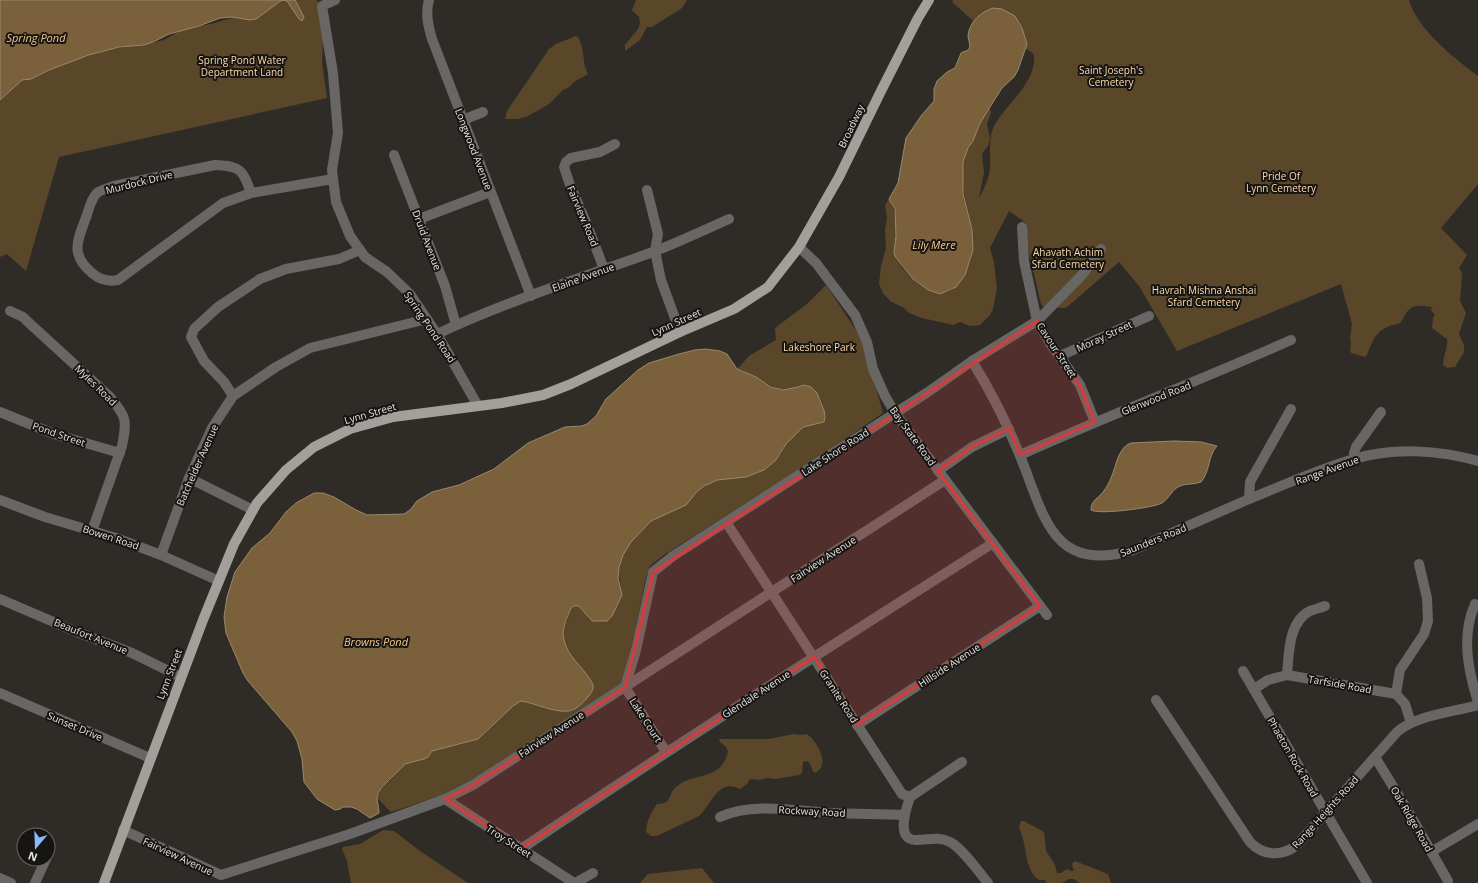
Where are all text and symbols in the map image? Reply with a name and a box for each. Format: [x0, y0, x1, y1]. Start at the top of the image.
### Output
water label: Spring Pond [6, 30, 66, 45]
park label: Spring Pond Water Department Land [198, 53, 286, 79]
park label: Saint Joseph's Cemetery [1079, 63, 1143, 89]
street label: Broadway [835, 101, 868, 150]
street label: Longwood Avenue [452, 106, 496, 192]
street label: Murdock Drive [104, 167, 174, 197]
park label: Pride Of Lynn Cemetery [1246, 169, 1317, 195]
street label: Fairview Road [564, 183, 602, 249]
street label: Druid Avenue [409, 208, 445, 273]
water label: Lily Mere [912, 237, 956, 252]
park label: Ahavath Achim Sfard Cemetery [1032, 245, 1105, 271]
street label: Elaine Avenue [550, 259, 616, 295]
park label: Havrah Mishna Anshai Sfard Cemetery [1152, 283, 1256, 309]
street label: Spring Pond Road [401, 289, 459, 365]
street label: Lynn Street [649, 305, 703, 339]
street label: Moray Street [1074, 317, 1135, 355]
street label: Cavour Street [1034, 320, 1080, 381]
park label: Lakeshore Park [783, 340, 856, 354]
street label: Myles Road [72, 361, 120, 409]
street label: Glenwood Road [1119, 378, 1193, 418]
street label: Lynn Street [343, 399, 398, 427]
street label: Bay State Road [887, 404, 939, 468]
street label: Pond Street [31, 418, 88, 450]
street label: Batchelder Avenue [173, 422, 221, 508]
street label: Lake Shore Road [798, 425, 872, 479]
street label: Range Avenue [1293, 452, 1361, 488]
street label: Saunders Road [1118, 520, 1188, 560]
street label: Bowen Road [81, 521, 141, 553]
street label: Fairview Avenue [787, 532, 859, 585]
street label: Beaufort Avenue [52, 615, 130, 657]
water label: Browns Pond [344, 634, 409, 649]
street label: Hillside Avenue [915, 639, 983, 690]
street label: Lynn Street [153, 646, 185, 701]
street label: Glendale Avenue [719, 666, 793, 721]
street label: Granite Road [816, 667, 862, 725]
street label: Tarfside Road [1307, 672, 1373, 696]
street label: Lake Court [626, 695, 666, 745]
street label: Fairview Avenue [515, 707, 587, 760]
street label: Sunset Drive [45, 708, 105, 744]
street label: Phaeton Rock Road [1264, 714, 1322, 800]
street label: Range Heights Road [1289, 773, 1361, 851]
street label: Oak Ridge Road [1388, 784, 1436, 854]
street label: Rockway Road [778, 802, 846, 820]
street label: Troy Street [484, 821, 535, 861]
north arrow [16, 827, 56, 867]
street label: Fairview Avenue [141, 834, 216, 878]
text: N [26, 848, 39, 865]

